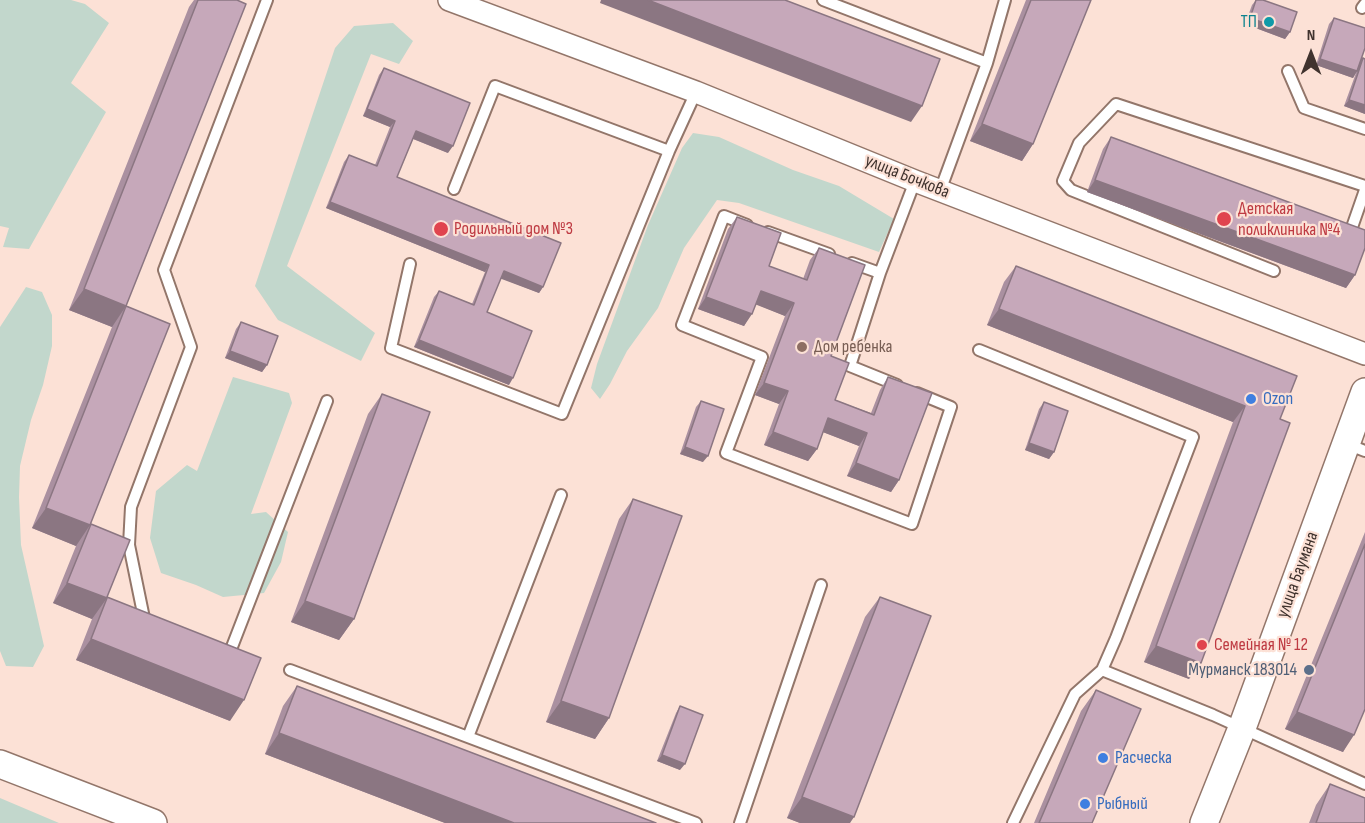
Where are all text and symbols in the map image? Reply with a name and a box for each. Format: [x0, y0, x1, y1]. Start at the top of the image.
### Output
place label: ТП [1241, 11, 1257, 33]
marker: ТП [1262, 15, 1276, 29]
north arrow [1281, 24, 1341, 84]
text: N [1307, 26, 1315, 45]
street label: улица Бочкова [862, 150, 952, 204]
place label: Детская поликлиника №4 [1238, 198, 1340, 240]
marker: Детская поликлиника №4 [1215, 210, 1233, 228]
place label: Родильный дом №3 [454, 218, 573, 240]
marker: Родильный дом №3 [432, 220, 450, 238]
place label: Дом ребенка [814, 336, 892, 358]
marker: Дом ребенка [795, 340, 809, 354]
place label: Ozon [1263, 388, 1293, 410]
marker: Ozon [1244, 392, 1258, 406]
street label: улица Баумана [1272, 529, 1324, 621]
place label: Семейная № 12 [1214, 634, 1308, 656]
marker: Семейная № 12 [1195, 638, 1209, 652]
place label: Мурманск 183014 [1188, 659, 1297, 681]
marker: Мурманск 183014 [1302, 663, 1316, 677]
place label: Расческа [1115, 747, 1172, 769]
marker: Расческа [1096, 751, 1110, 765]
place label: Рыбный [1097, 793, 1148, 815]
marker: Рыбный [1078, 797, 1092, 811]

